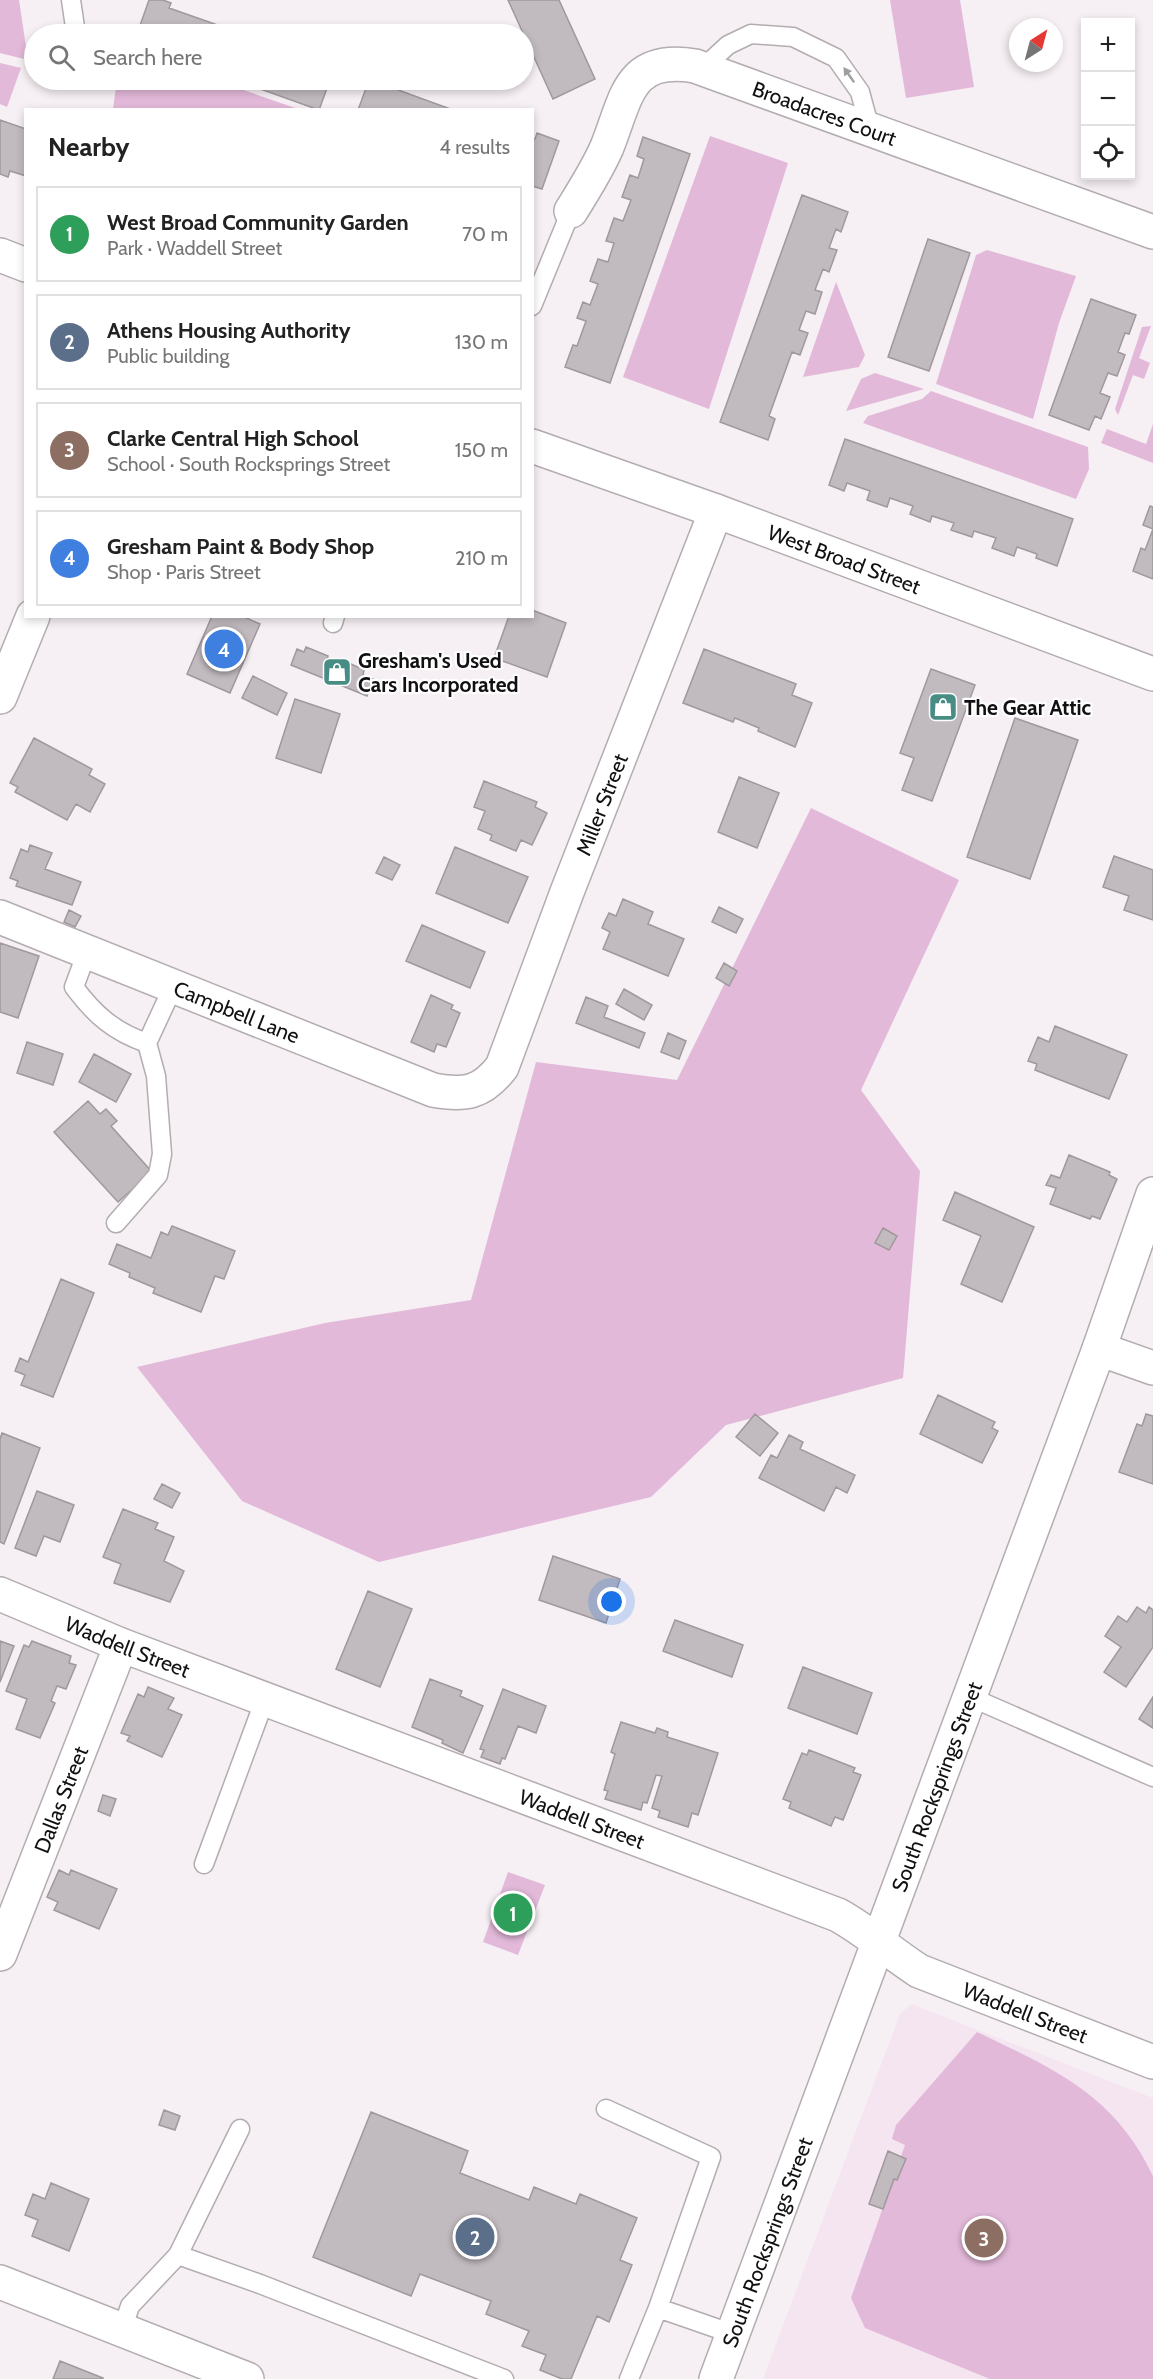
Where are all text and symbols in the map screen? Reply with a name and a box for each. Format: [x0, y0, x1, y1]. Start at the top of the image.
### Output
north arrow [1009, 18, 1063, 72]
map controls [1081, 18, 1135, 180]
button: + [1081, 18, 1135, 72]
search box [24, 24, 534, 90]
icon: search [45, 41, 78, 74]
text: Search here [93, 44, 202, 71]
one-way arrow [843, 68, 855, 84]
button: − [1081, 72, 1135, 126]
street label: Broadacres Court [749, 75, 900, 150]
button: locate [1081, 126, 1135, 180]
text: Nearby [48, 131, 129, 163]
text: 4 results [439, 135, 510, 159]
text: West Broad Community Garden [107, 209, 409, 236]
text: 1 [66, 222, 73, 246]
text: 70 m [462, 222, 508, 246]
text: Park · Waddell Street [107, 236, 282, 260]
text: Athens Housing Authority [107, 317, 351, 344]
text: 2 [64, 330, 75, 354]
text: 130 m [455, 330, 508, 354]
text: Public building [107, 344, 229, 368]
text: Clarke Central High School [107, 425, 359, 452]
text: 3 [64, 438, 75, 462]
text: 150 m [455, 438, 508, 462]
text: School · South Rocksprings Street [107, 452, 390, 476]
street label: West Broad Street [764, 519, 924, 599]
text: Gresham Paint & Body Shop [107, 533, 374, 560]
text: 4 [63, 546, 76, 570]
text: 210 m [455, 546, 508, 570]
text: Shop · Paris Street [107, 560, 261, 584]
pin: 4 [204, 626, 244, 672]
place label: Gresham's Used Cars Incorporated [358, 648, 519, 697]
shop icon: Gresham's Used Cars Incorporated [321, 656, 353, 688]
shop icon: The Gear Attic [927, 691, 959, 723]
place label: The Gear Attic [964, 695, 1092, 720]
street label: Miller Street [570, 750, 632, 859]
street label: Campbell Lane [170, 975, 304, 1048]
your location [597, 1587, 626, 1616]
street label: Waddell Street [62, 1610, 193, 1682]
street label: South Rocksprings Street [886, 1678, 987, 1895]
street label: Dallas Street [28, 1742, 93, 1856]
street label: Waddell Street [516, 1784, 648, 1854]
pin: 1 [494, 1890, 532, 1936]
street label: Waddell Street [959, 1977, 1091, 2048]
street label: South Rocksprings Street [716, 2134, 817, 2351]
pin: 2 [456, 2214, 494, 2260]
pin: 3 [964, 2216, 1004, 2260]

